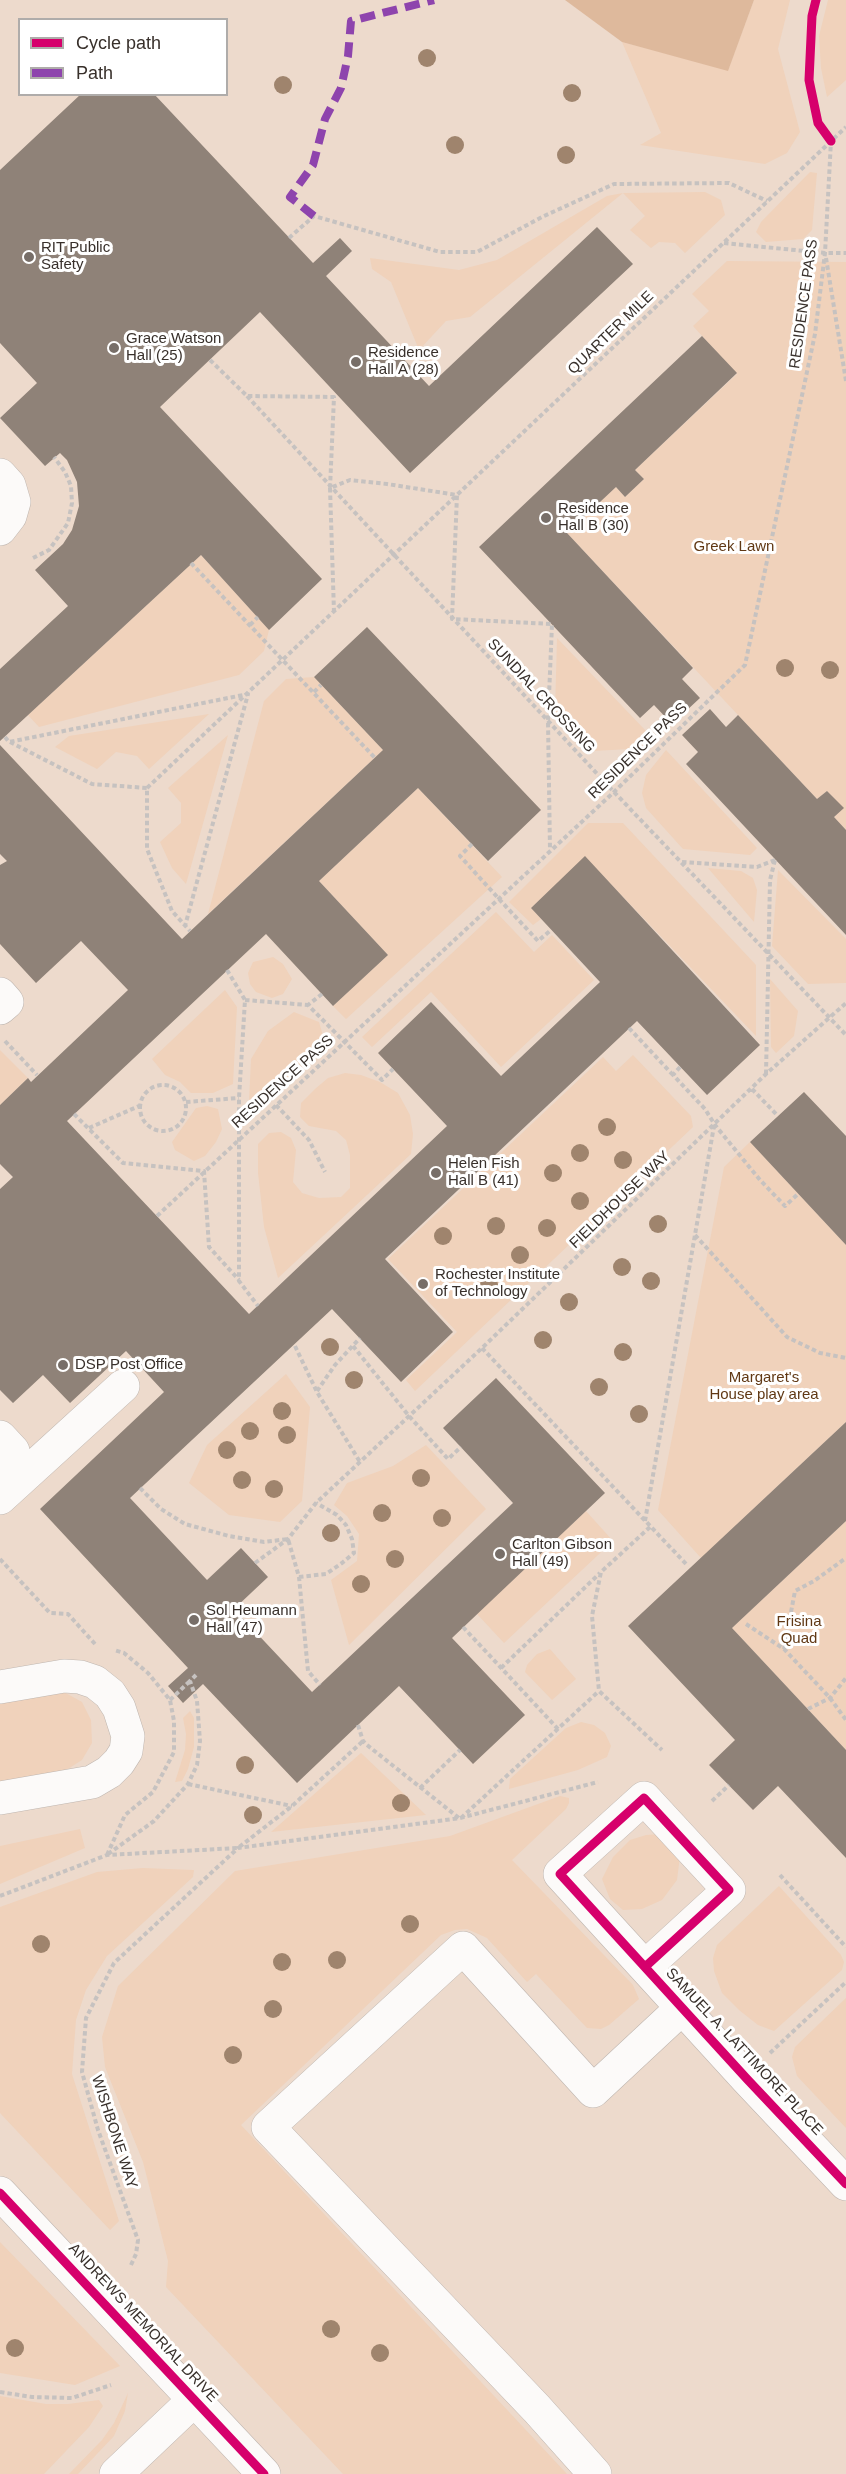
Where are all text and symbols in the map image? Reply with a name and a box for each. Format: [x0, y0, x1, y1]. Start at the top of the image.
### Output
legend [18, 18, 228, 96]
text: Cycle path [76, 33, 161, 53]
text: Path [76, 63, 113, 83]
street label: RESIDENCE PASS [786, 238, 822, 370]
place label: RIT Public Safety [41, 239, 110, 274]
marker: RIT Public Safety [22, 250, 36, 264]
street label: QUARTER MILE [564, 288, 658, 378]
place label: Grace Watson Hall (25) [126, 330, 221, 365]
marker: Grace Watson Hall (25) [107, 341, 121, 355]
place label: Residence Hall A (28) [368, 344, 439, 379]
marker: Residence Hall A (28) [349, 355, 363, 369]
place label: Residence Hall B (30) [558, 500, 629, 535]
marker: Residence Hall B (30) [539, 511, 553, 525]
park label: Greek Lawn [694, 538, 774, 556]
street label: SUNDIAL CROSSING [484, 635, 598, 757]
street label: RESIDENCE PASS [585, 699, 691, 803]
street label: RESIDENCE PASS [228, 1032, 338, 1132]
street label: FIELDHOUSE WAY [566, 1147, 674, 1253]
place label: Helen Fish Hall B (41) [448, 1155, 520, 1190]
marker: Helen Fish Hall B (41) [429, 1166, 443, 1180]
place label: Rochester Institute of Technology [435, 1266, 560, 1301]
marker: Rochester Institute of Technology [416, 1277, 430, 1291]
place label: DSP Post Office [75, 1356, 183, 1374]
marker: DSP Post Office [56, 1358, 70, 1372]
park label: Margaret's House play area [709, 1369, 819, 1404]
place label: Carlton Gibson Hall (49) [512, 1536, 612, 1571]
marker: Carlton Gibson Hall (49) [493, 1547, 507, 1561]
place label: Sol Heumann Hall (47) [206, 1602, 297, 1637]
marker: Sol Heumann Hall (47) [187, 1613, 201, 1627]
park label: Frisina Quad [776, 1613, 822, 1648]
street label: SAMUEL A. LATTIMORE PLACE [662, 1965, 826, 2139]
street label: WISHBONE WAY [87, 2073, 141, 2191]
street label: ANDREWS MEMORIAL DRIVE [65, 2240, 221, 2406]

